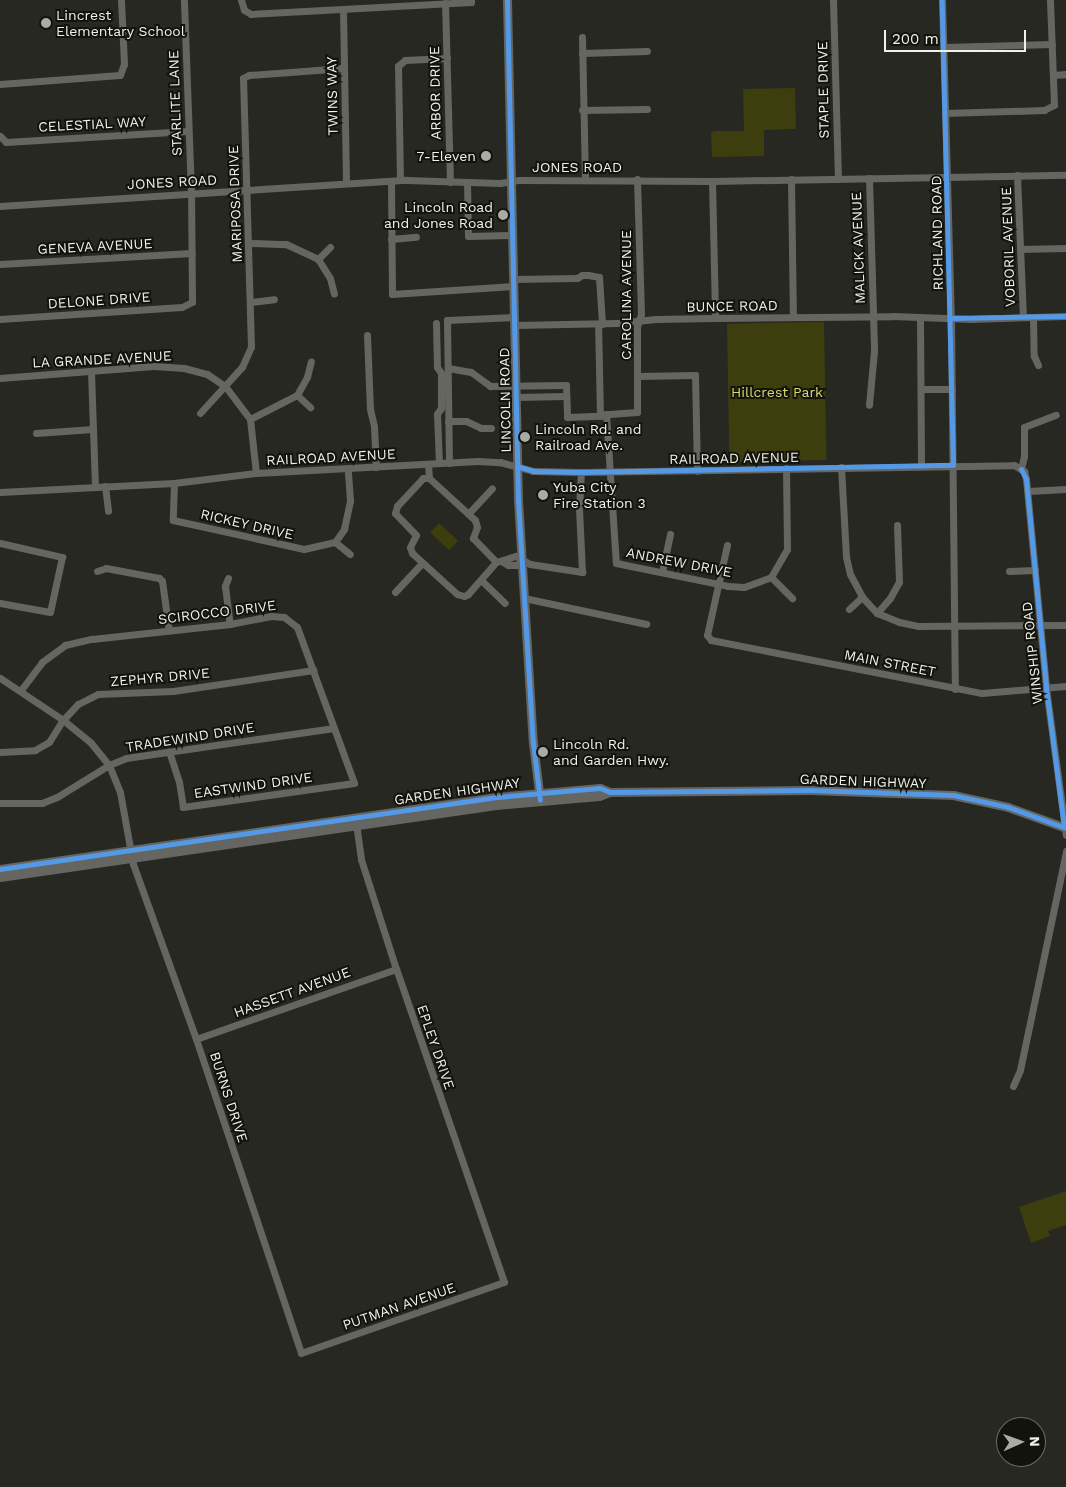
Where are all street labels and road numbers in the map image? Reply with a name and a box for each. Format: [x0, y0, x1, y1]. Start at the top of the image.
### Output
street label: STAPLE DRIVE [814, 41, 832, 139]
street label: ARBOR DRIVE [426, 46, 444, 140]
street label: STARLITE LANE [165, 50, 185, 156]
street label: TWINS WAY [323, 56, 341, 136]
street label: CELESTIAL WAY [37, 113, 147, 135]
street label: MARIPOSA DRIVE [225, 145, 245, 263]
street label: JONES ROAD [532, 159, 622, 175]
street label: JONES ROAD [127, 171, 217, 193]
street label: RICHLAND ROAD [928, 175, 946, 291]
street label: VOBORIL AVENUE [997, 186, 1019, 308]
street label: MALICK AVENUE [848, 191, 868, 305]
street label: CAROLINA AVENUE [618, 230, 634, 360]
street label: GENEVA AVENUE [37, 235, 153, 257]
street label: DELONE DRIVE [47, 288, 151, 312]
street label: BUNCE ROAD [686, 297, 778, 315]
street label: LA GRANDE AVENUE [31, 347, 173, 371]
street label: LINCOLN ROAD [496, 347, 514, 453]
street label: RAILROAD AVENUE [266, 445, 396, 469]
street label: RAILROAD AVENUE [669, 448, 799, 468]
street label: RICKEY DRIVE [199, 505, 295, 543]
street label: ANDREW DRIVE [625, 543, 733, 581]
street label: SCIROCCO DRIVE [157, 596, 277, 628]
street label: WINSHIP ROAD [1018, 601, 1046, 705]
street label: MAIN STREET [843, 646, 937, 680]
street label: ZEPHYR DRIVE [109, 664, 211, 690]
street label: TRADEWIND DRIVE [124, 719, 256, 755]
street label: EASTWIND DRIVE [193, 768, 313, 802]
street label: GARDEN HIGHWAY [799, 770, 927, 792]
street label: GARDEN HIGHWAY [393, 774, 521, 808]
street label: HASSETT AVENUE [231, 963, 353, 1021]
street label: EPLEY DRIVE [414, 1002, 458, 1092]
street label: BURNS DRIVE [206, 1050, 252, 1144]
street label: PUTMAN AVENUE [340, 1279, 458, 1333]

